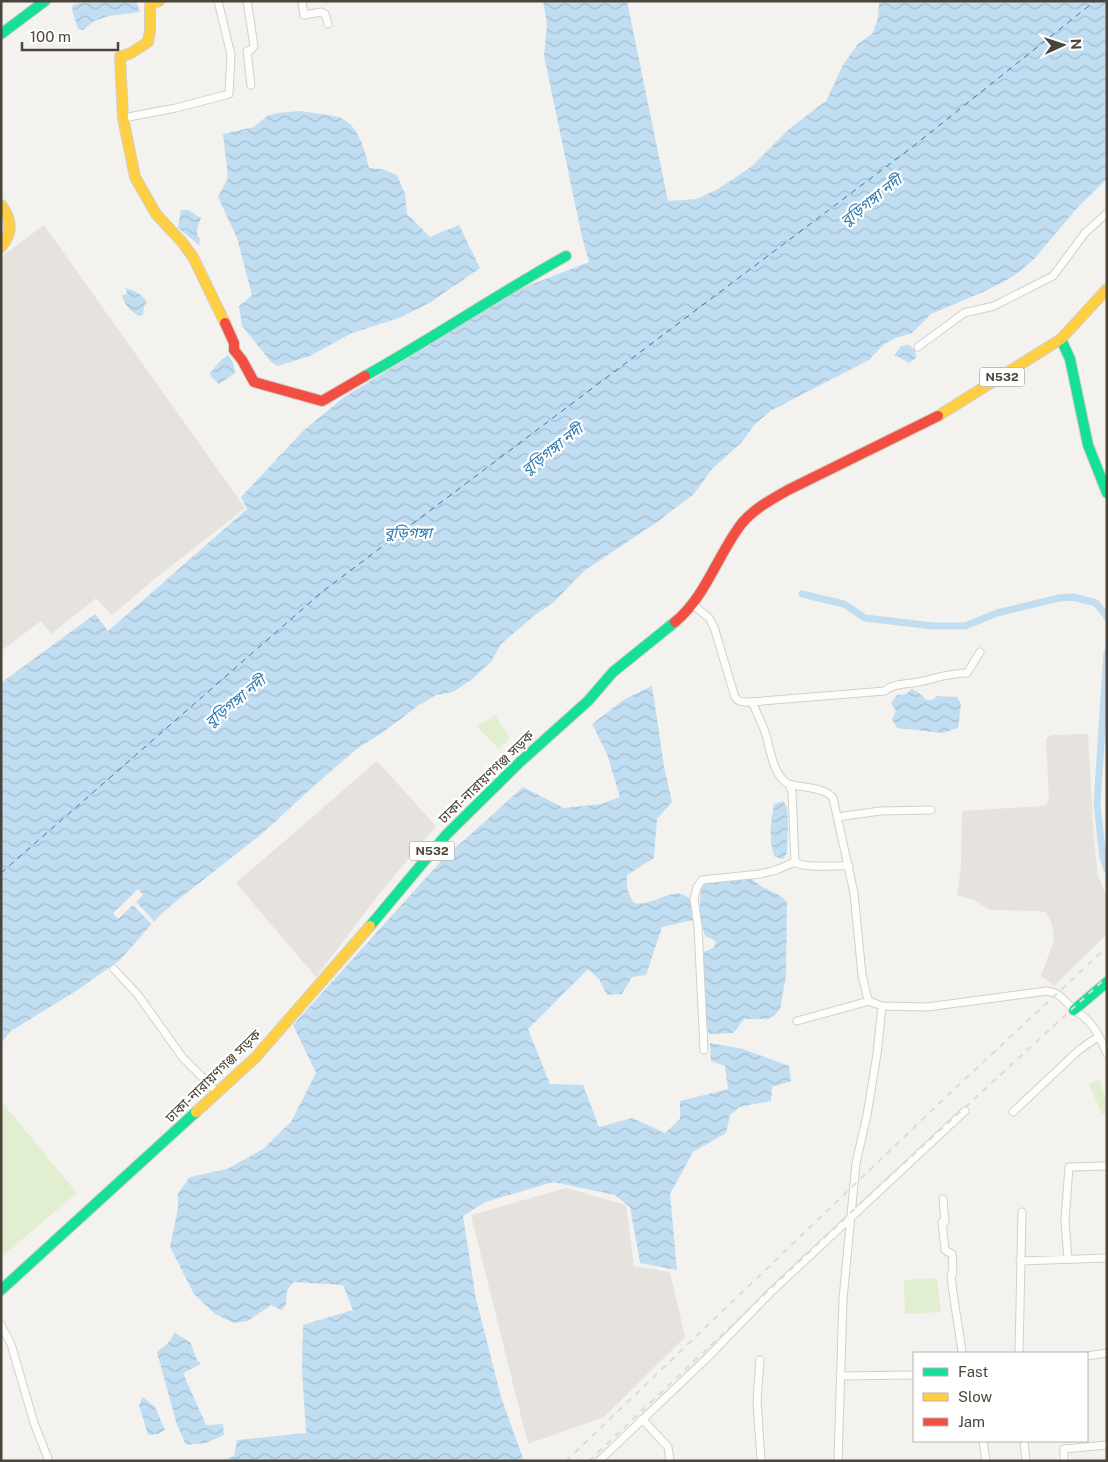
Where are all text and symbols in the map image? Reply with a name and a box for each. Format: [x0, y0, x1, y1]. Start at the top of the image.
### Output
scale bar [22, 20, 119, 52]
north arrow [1038, 20, 1088, 70]
text: 100 m [30, 28, 71, 45]
text: N [1068, 38, 1084, 50]
water label: বুড়িগঙ্গা নদী [837, 169, 908, 230]
road number: N532 [980, 368, 1024, 387]
water label: বুড়িগঙ্গা নদী [518, 418, 589, 479]
water label: বুড়িগঙ্গা [384, 524, 435, 542]
water label: বুড়িগঙ্গা নদী [201, 670, 272, 731]
street label: ঢাকা-নারায়ণগঞ্জ সড়ক [434, 727, 538, 827]
road number: N532 [410, 841, 454, 860]
street label: ঢাকা-নারায়ণগঞ্জ সড়ক [161, 1026, 265, 1126]
legend [913, 1352, 1088, 1442]
text: Fast [958, 1363, 988, 1380]
text: Slow [958, 1388, 993, 1405]
text: Jam [958, 1413, 985, 1430]

